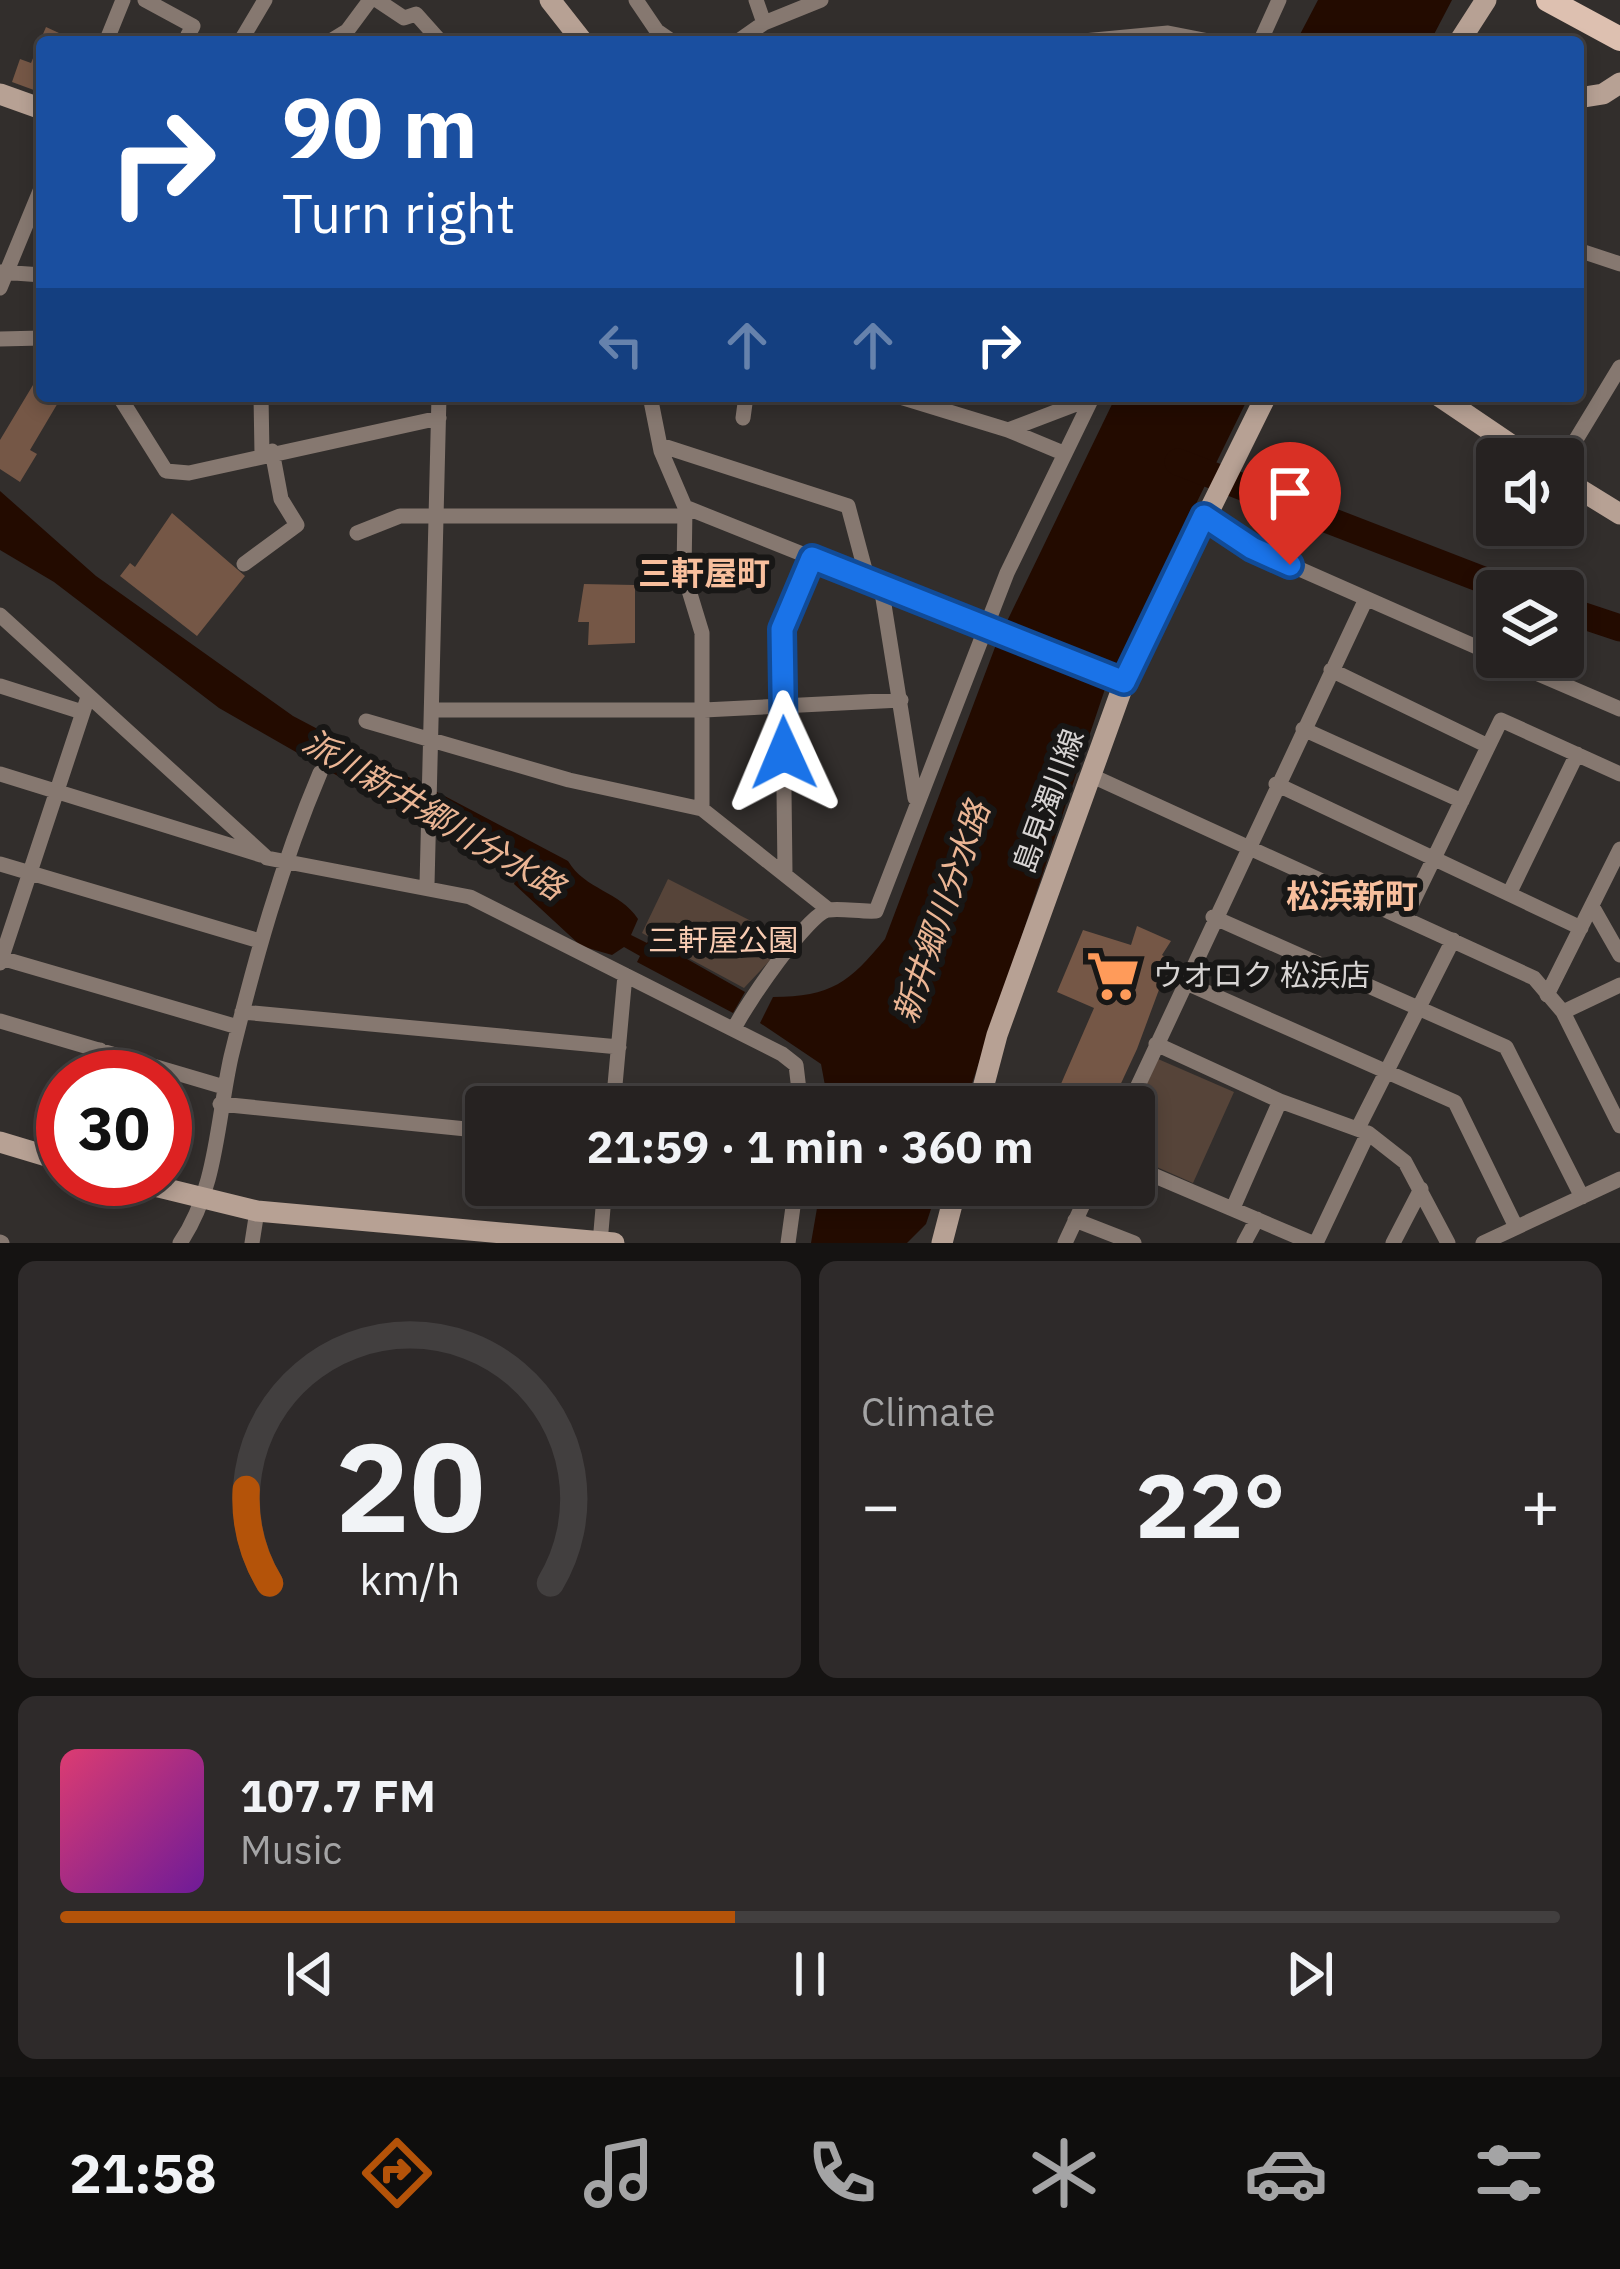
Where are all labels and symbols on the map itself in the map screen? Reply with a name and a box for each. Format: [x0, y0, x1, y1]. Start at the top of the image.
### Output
pin [1239, 442, 1341, 565]
district label: 三軒屋町 [638, 551, 770, 594]
position arrow [721, 690, 847, 816]
water label: 派川新井郷川分水路 [296, 719, 575, 910]
street label: 島見濁川線 [1004, 723, 1092, 878]
water label: 新井郷川分水路 [883, 793, 999, 1028]
district label: 松浜新町 [1286, 874, 1418, 917]
park label: 三軒屋公園 [648, 920, 798, 959]
supermarket icon: ウオロク 松浜店 [1084, 947, 1142, 1005]
place label: ウオロク 松浜店 [1153, 955, 1370, 994]
speed limit sign: 30 [36, 1050, 192, 1206]

